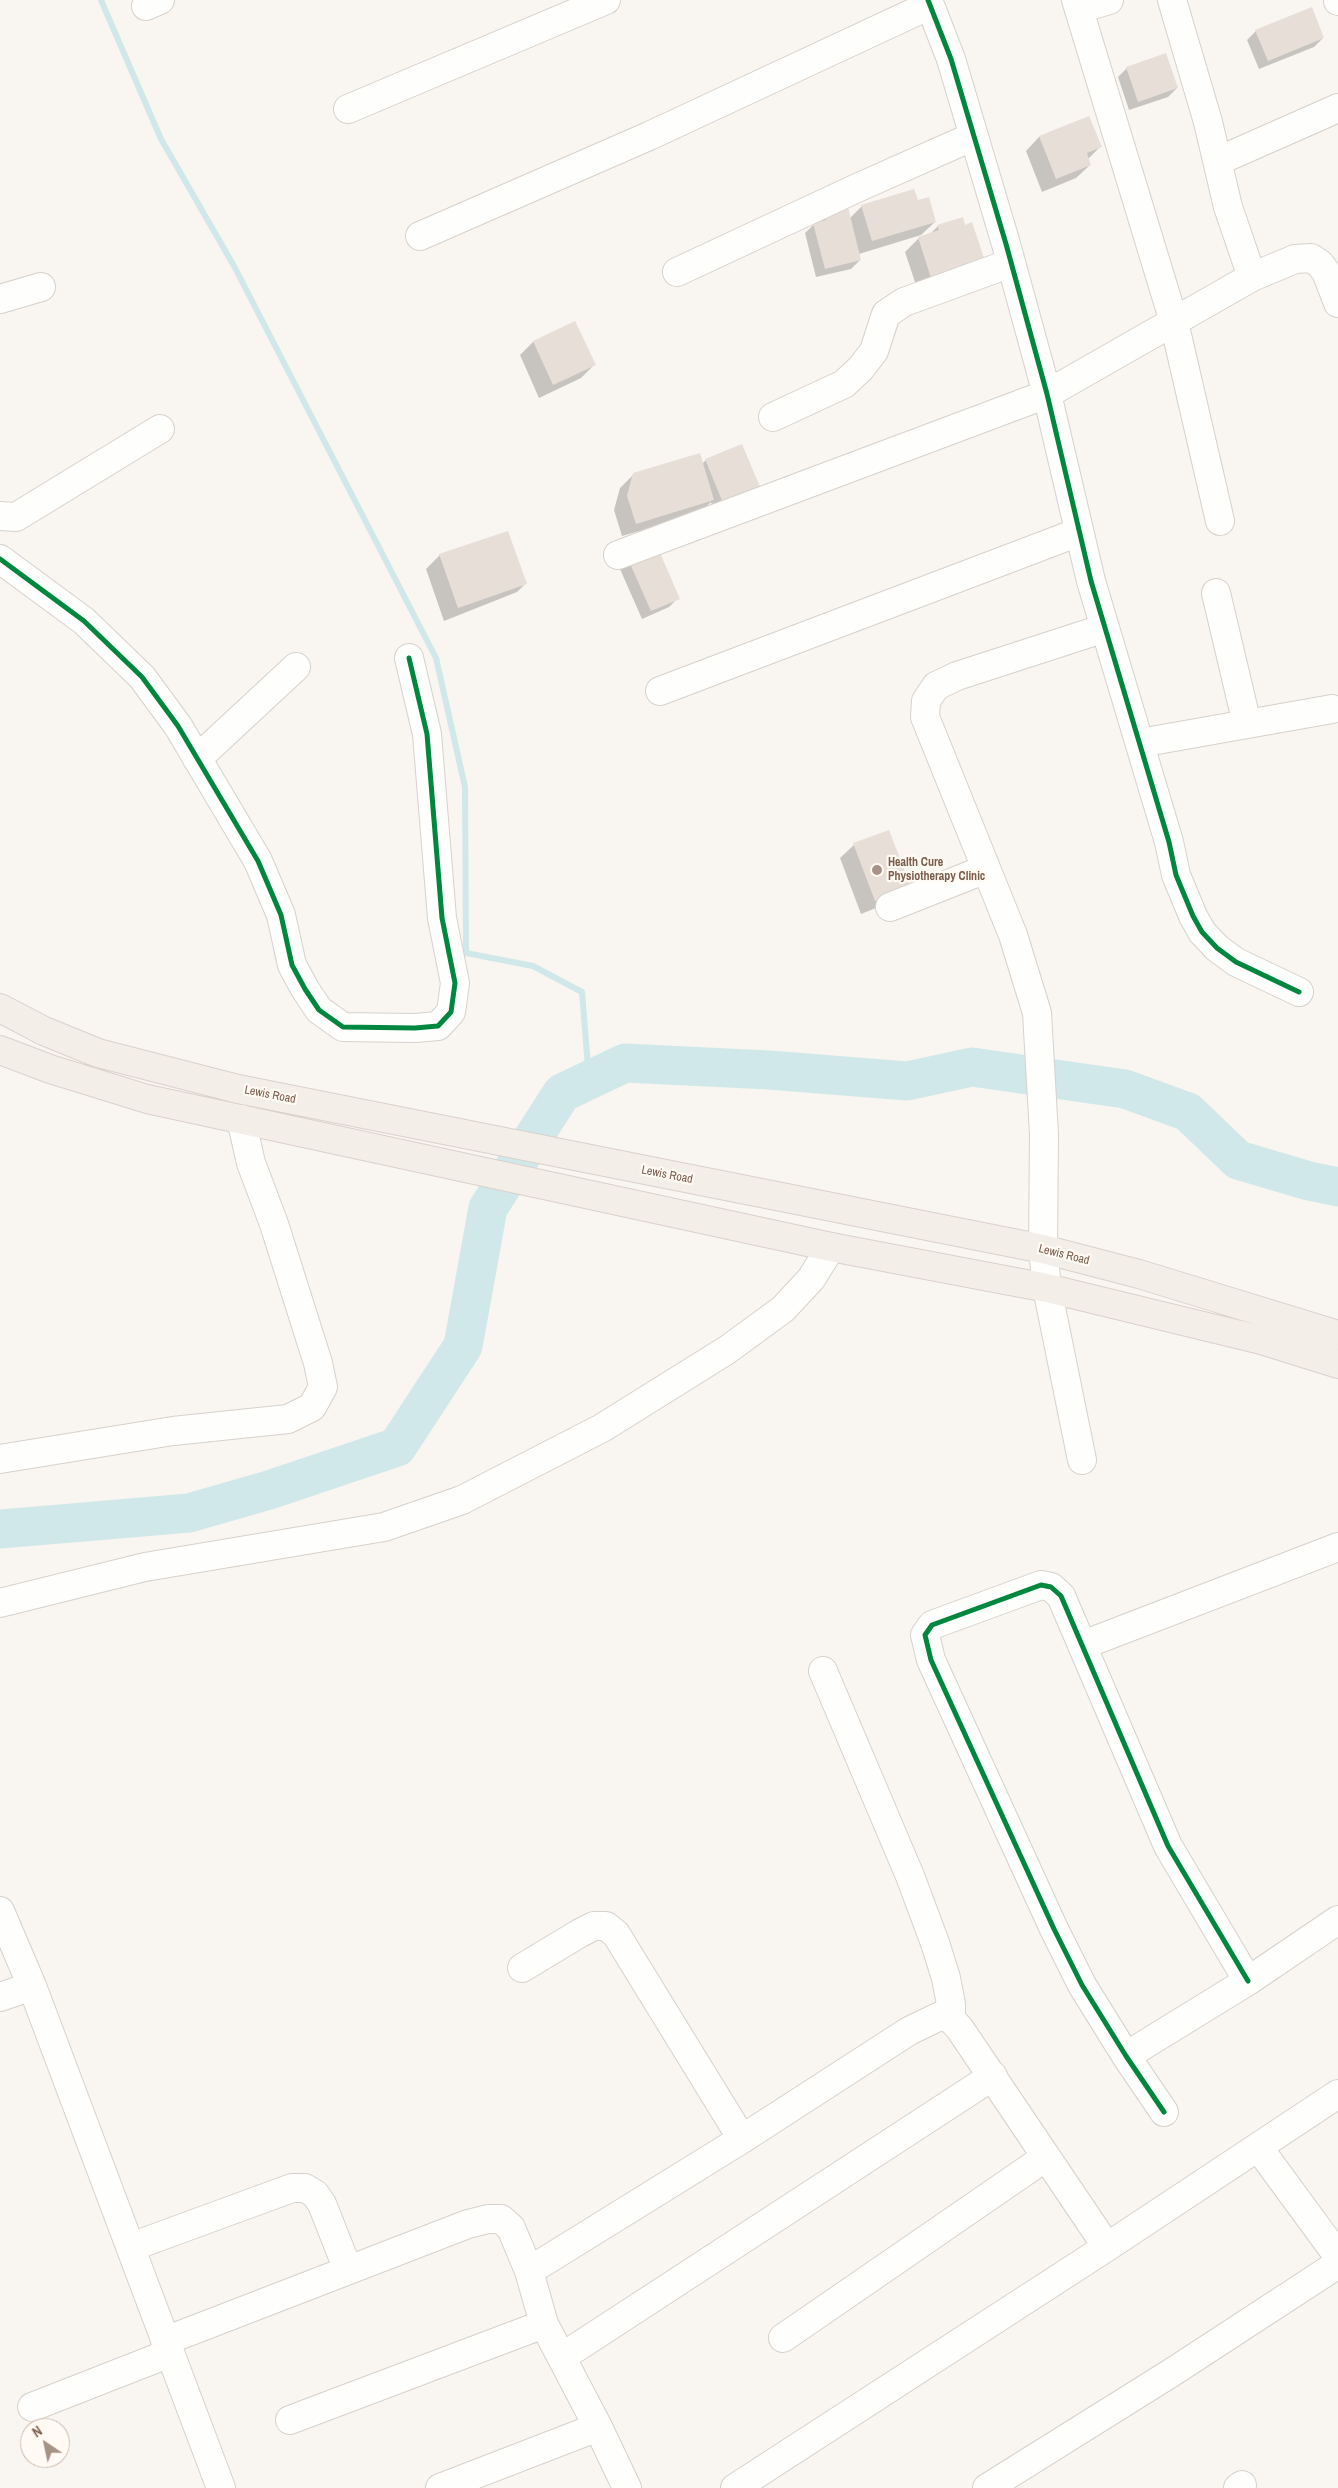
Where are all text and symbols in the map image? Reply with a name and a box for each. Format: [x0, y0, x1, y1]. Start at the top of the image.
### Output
place label: Health Cure Physiotherapy Clinic [888, 856, 985, 884]
marker: Health Cure Physiotherapy Clinic [870, 863, 884, 877]
street label: Lewis Road [243, 1083, 297, 1107]
street label: Lewis Road [640, 1163, 694, 1187]
street label: Lewis Road [1037, 1242, 1091, 1268]
north arrow [20, 2418, 70, 2468]
text: N [29, 2422, 46, 2441]

